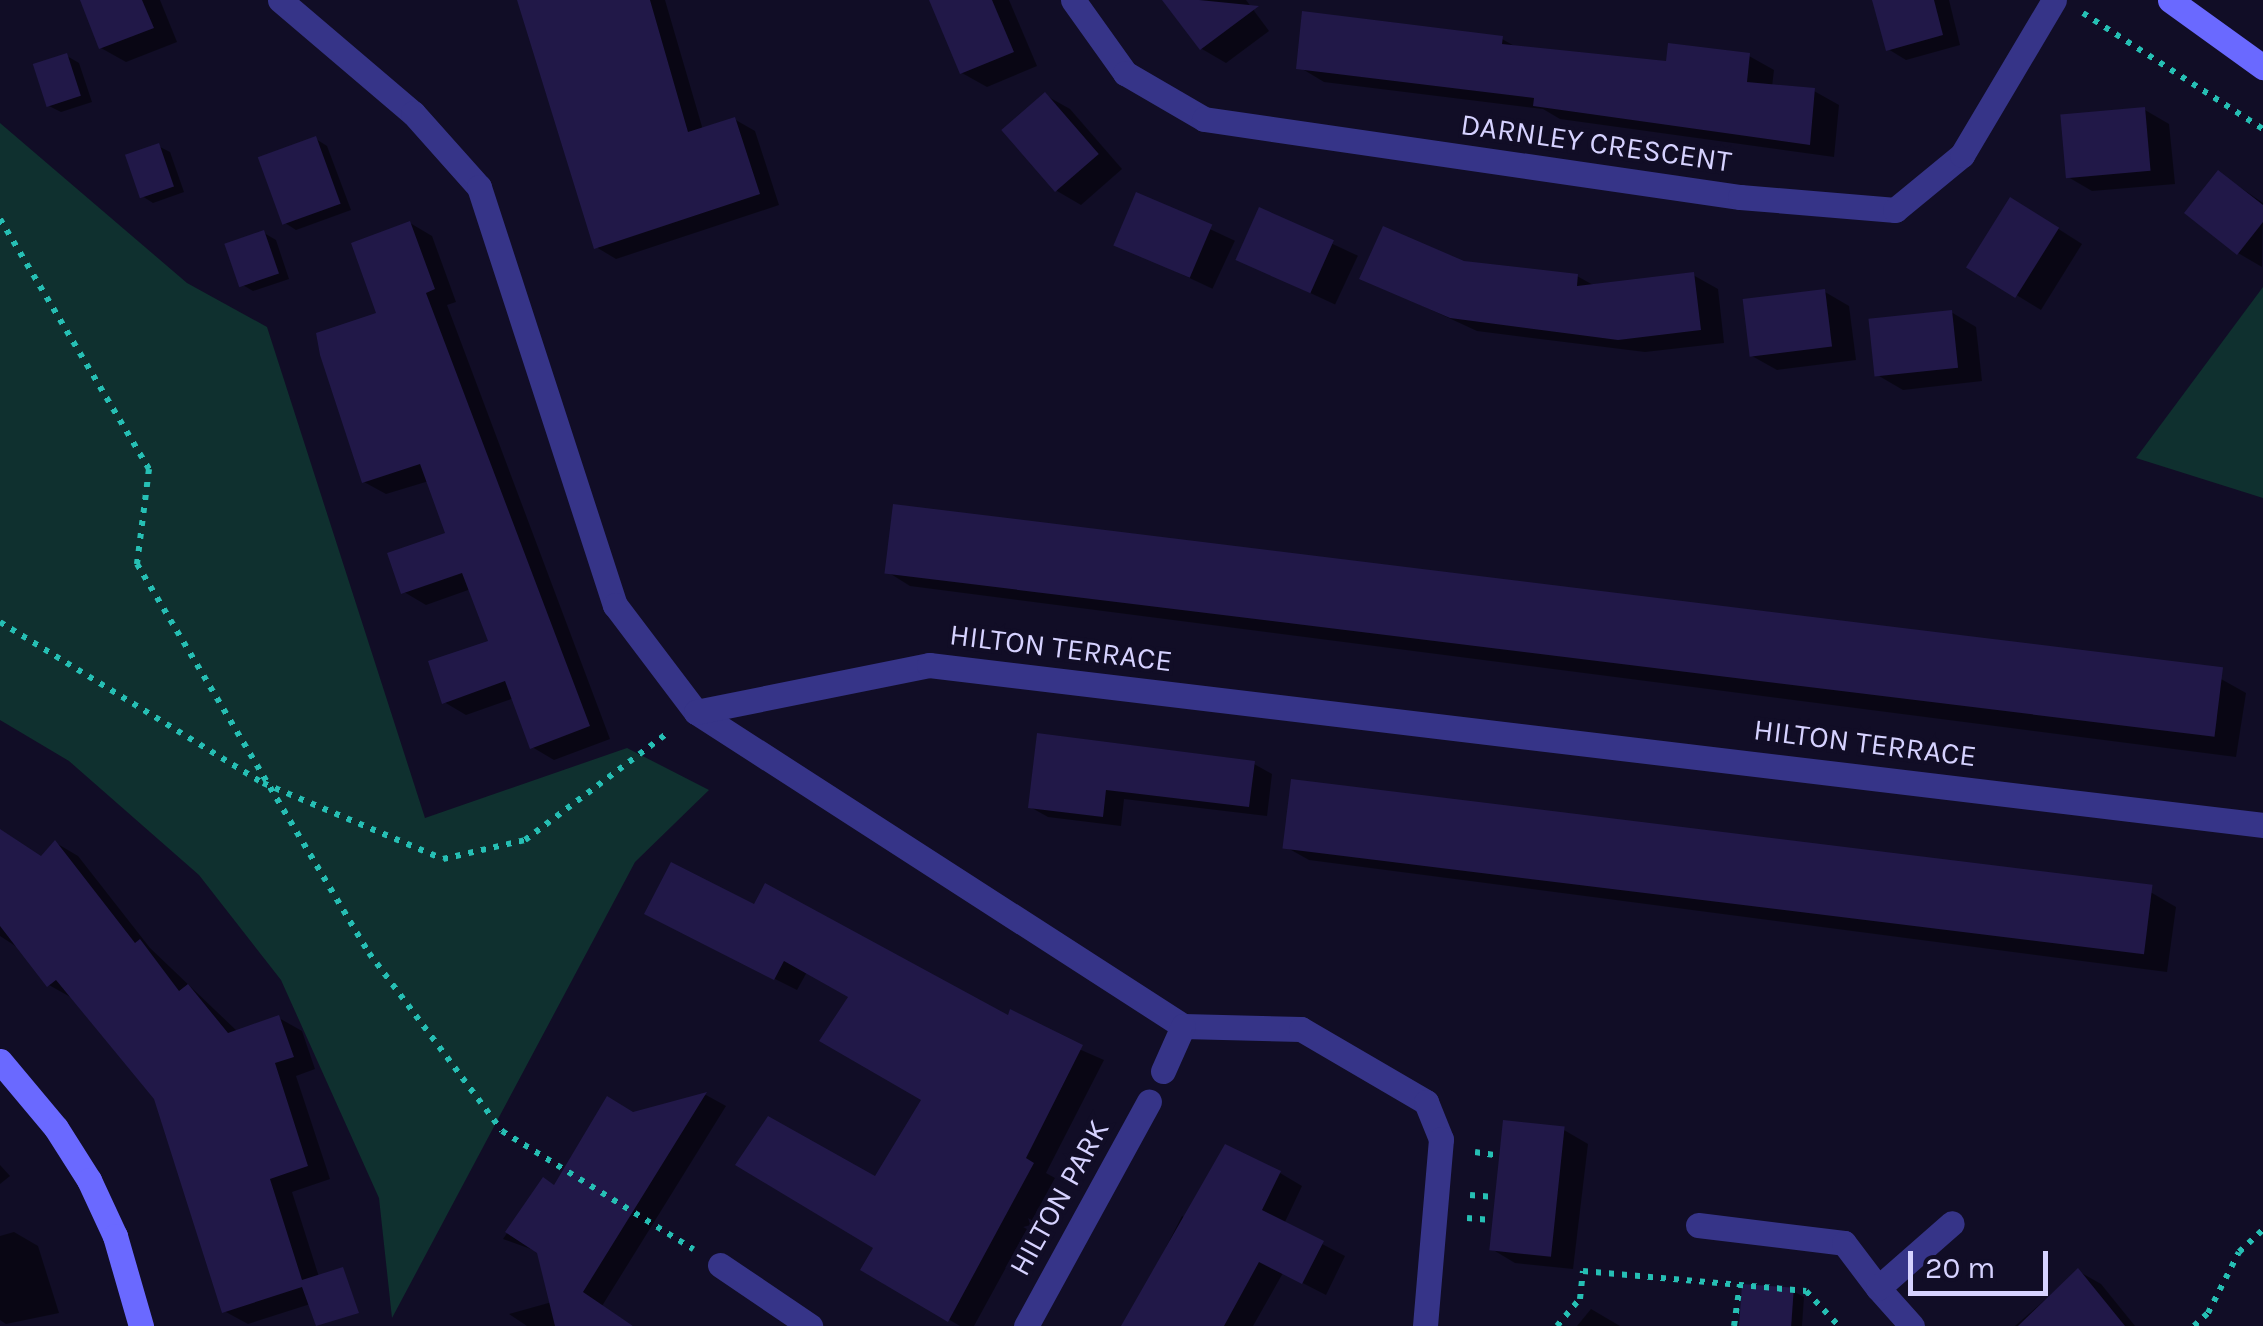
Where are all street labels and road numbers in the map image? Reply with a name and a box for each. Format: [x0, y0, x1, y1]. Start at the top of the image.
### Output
street label: DARNLEY CRESCENT [1458, 106, 1734, 180]
street label: HILTON TERRACE [948, 616, 1174, 680]
street label: HILTON TERRACE [1752, 711, 1978, 775]
street label: HILTON PARK [1001, 1114, 1117, 1282]

